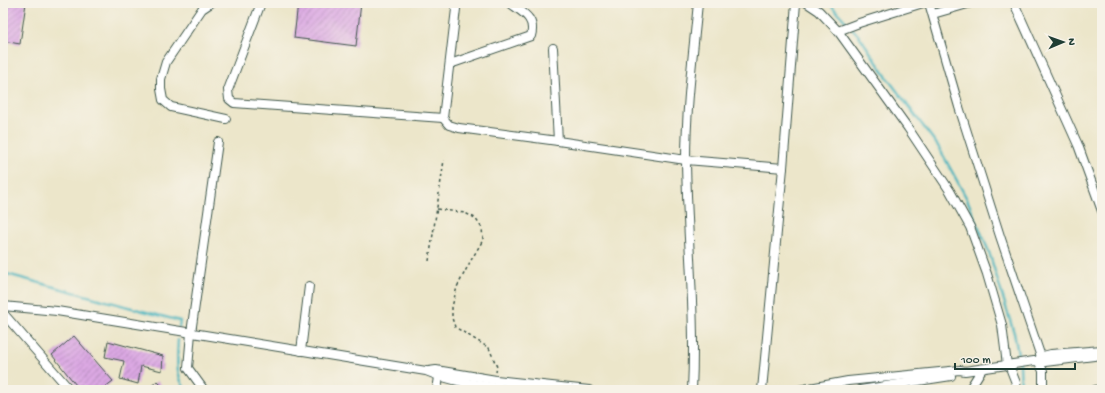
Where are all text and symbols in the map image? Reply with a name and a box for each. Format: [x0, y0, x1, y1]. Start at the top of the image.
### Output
north arrow [1043, 22, 1083, 62]
text: N [1065, 38, 1077, 46]
scale bar [955, 345, 1075, 371]
text: 100 m [960, 354, 991, 368]

